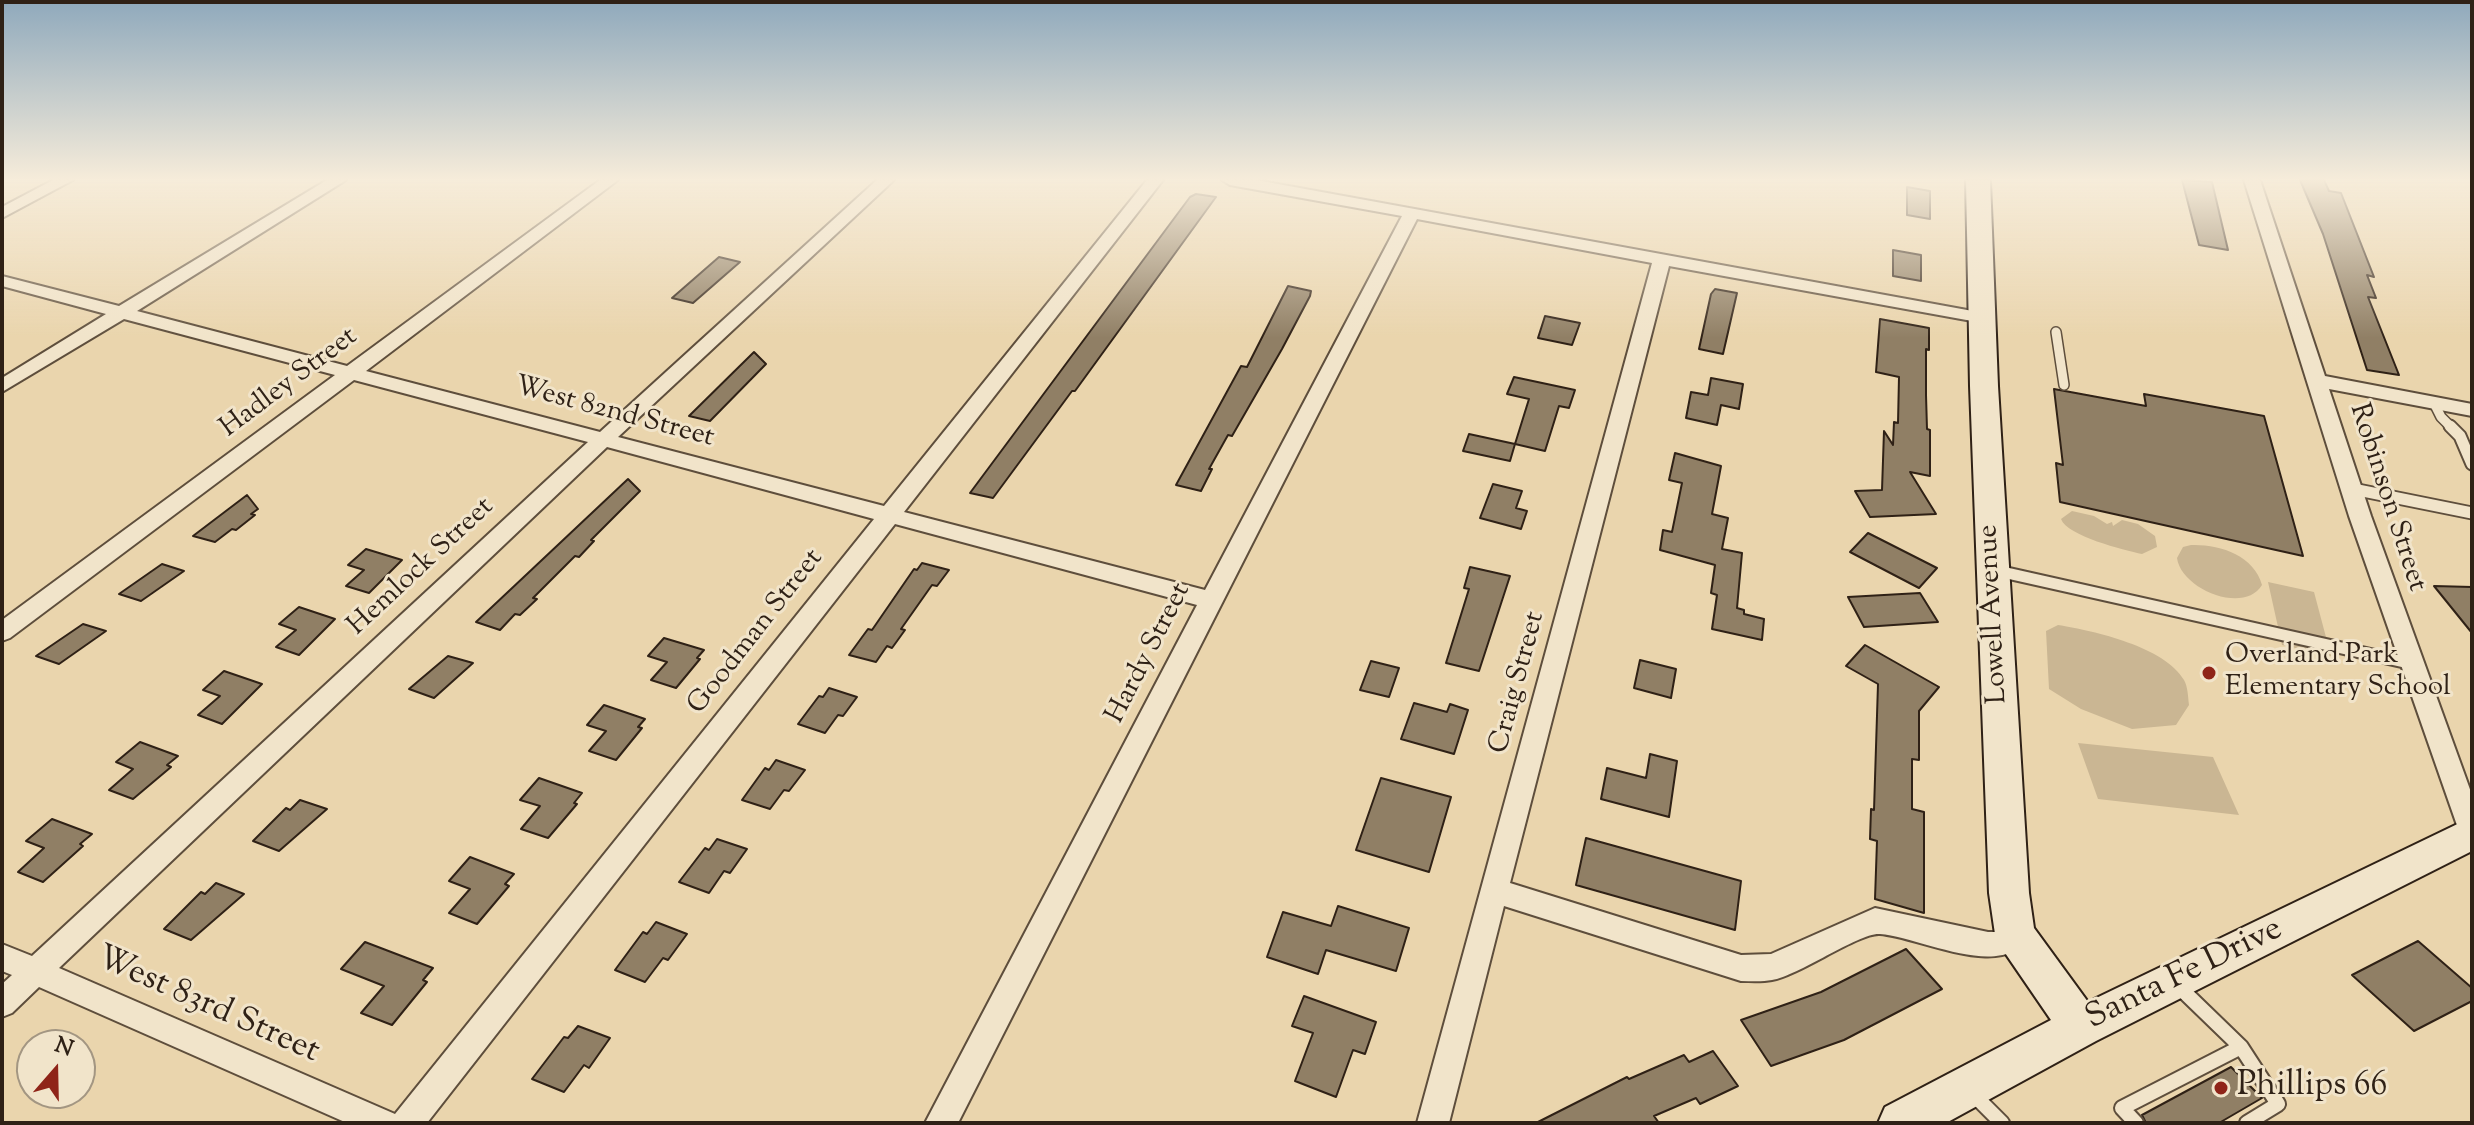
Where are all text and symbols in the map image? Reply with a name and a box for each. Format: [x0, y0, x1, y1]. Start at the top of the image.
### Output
street label: Hadley Street [215, 322, 365, 446]
street label: West 82nd Street [511, 371, 717, 457]
street label: Robinson Street [2340, 400, 2432, 596]
street label: Hemlock Street [342, 492, 502, 644]
street label: Lowell Avenue [1974, 523, 2016, 705]
street label: Goodman Street [682, 544, 832, 722]
street label: Hardy Street [1100, 578, 1200, 730]
street label: Craig Street [1484, 608, 1554, 758]
place label: Overland Park Elementary School [2225, 640, 2451, 706]
marker: Overland Park Elementary School [2200, 664, 2218, 682]
street label: Santa Fe Drive [2080, 911, 2290, 1041]
street label: West 83rd Street [89, 940, 325, 1074]
north arrow [16, 1029, 96, 1109]
text: N [50, 1030, 77, 1066]
place label: Phillips 66 [2237, 1068, 2388, 1108]
marker: Phillips 66 [2212, 1079, 2230, 1097]

